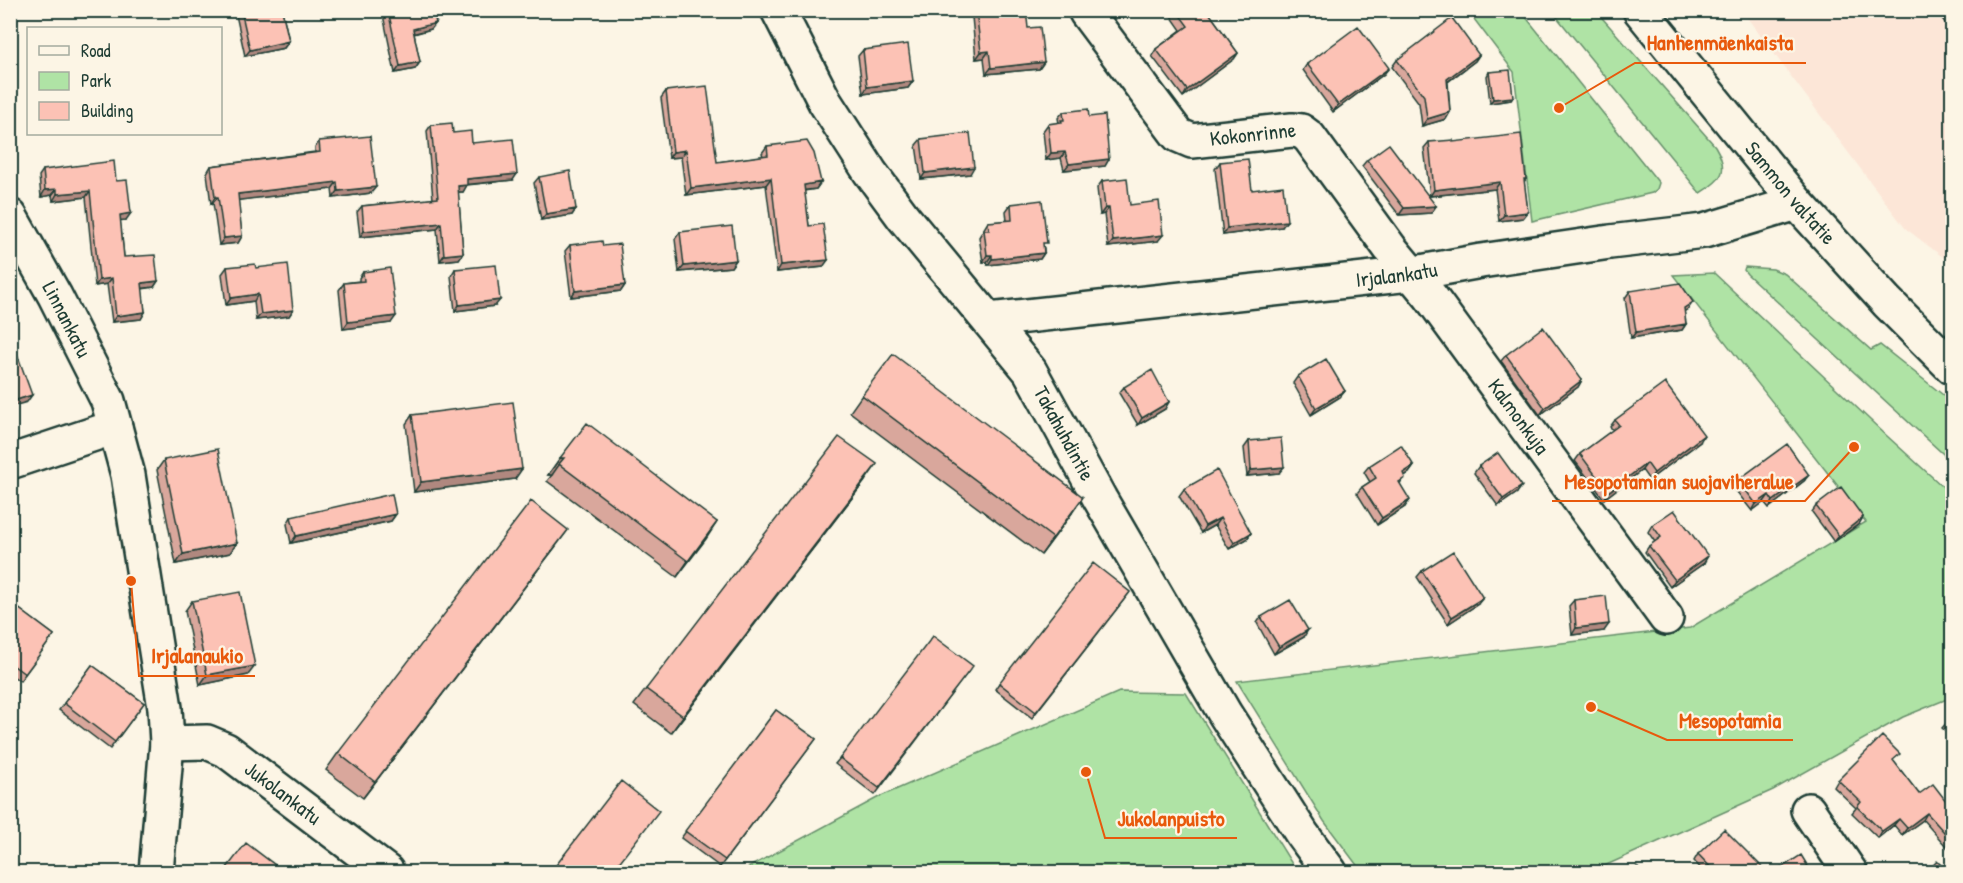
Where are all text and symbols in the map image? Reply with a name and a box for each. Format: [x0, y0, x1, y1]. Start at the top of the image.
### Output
callout: Hanhenmäenkaista [1635, 23, 1806, 63]
legend [27, 27, 222, 135]
text: Hanhenmäenkaista [1647, 27, 1794, 57]
text: Road [81, 38, 111, 63]
text: Park [81, 68, 112, 93]
text: Building [81, 98, 133, 123]
street label: Kokonrinne [1208, 115, 1297, 153]
street label: Sammon valtatie [1739, 135, 1843, 251]
street label: Irjalankatu [1354, 254, 1440, 294]
street label: Linnankatu [36, 276, 99, 363]
street label: Kalmonkuja [1481, 373, 1556, 460]
street label: Takahuhdintie [1027, 381, 1102, 486]
callout: Mesopotamian suojaviheralue [1552, 461, 1805, 501]
text: Mesopotamian suojaviheralue [1564, 466, 1794, 497]
callout: Irjalanaukio [139, 636, 255, 676]
text: Irjalanaukio [151, 640, 243, 670]
callout: Mesopotamia [1667, 700, 1793, 740]
text: Mesopotamia [1679, 705, 1781, 736]
street label: Jukolankatu [239, 754, 328, 832]
callout: Jukolanpuisto [1105, 798, 1237, 838]
text: Jukolanpuisto [1117, 803, 1225, 834]

